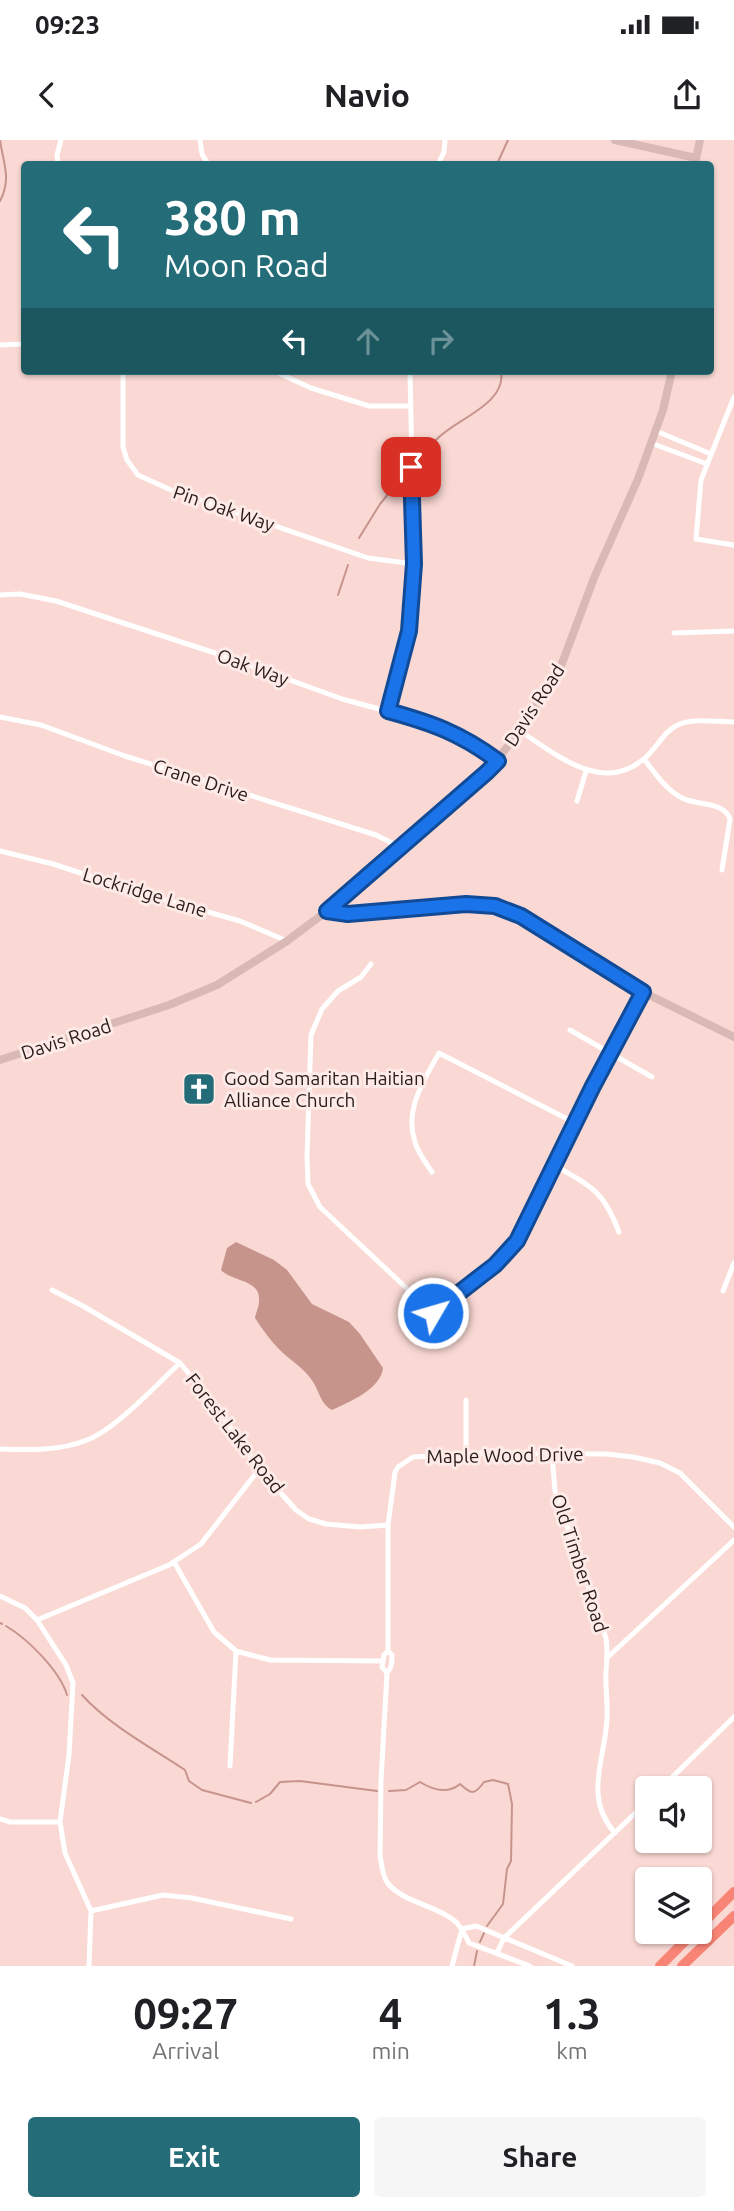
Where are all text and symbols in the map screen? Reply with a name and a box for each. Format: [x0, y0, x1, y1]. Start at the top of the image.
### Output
text: 09:23 [35, 10, 100, 39]
icon: back [28, 76, 66, 114]
icon: share [668, 76, 706, 114]
text: Navio [324, 77, 410, 113]
icon: left [49, 189, 140, 280]
text: 380 m [164, 189, 301, 244]
text: Moon Road [164, 247, 329, 283]
icon: left [276, 322, 314, 360]
icon: ahead [349, 322, 387, 360]
icon: right [422, 322, 460, 360]
pin [381, 437, 441, 497]
icon: arrive [392, 448, 430, 486]
street label: Pin Oak Way [170, 480, 278, 536]
street label: Oak Way [214, 644, 292, 690]
street label: Davis Road [499, 660, 569, 750]
street label: Crane Drive [150, 754, 252, 806]
street label: Lockridge Lane [80, 863, 210, 921]
street label: Davis Road [18, 1014, 114, 1064]
place label: Good Samaritan Haitian Alliance Church [224, 1067, 425, 1111]
church icon: Good Samaritan Haitian Alliance Church [180, 1070, 218, 1108]
position arrow [396, 1276, 470, 1350]
street label: Forest Lake Road [181, 1369, 289, 1497]
street label: Maple Wood Drive [426, 1443, 584, 1467]
street label: Old Timber Road [547, 1491, 613, 1635]
map controls [635, 1776, 712, 1944]
button: sound [635, 1776, 712, 1853]
button: layers [635, 1867, 712, 1944]
text: 09:27 [133, 1990, 238, 2037]
text: 4 [379, 1990, 403, 2037]
text: 1.3 [543, 1990, 601, 2037]
text: Arrival [152, 2038, 219, 2063]
text: min [371, 2038, 410, 2063]
text: km [556, 2038, 588, 2063]
button: Exit [28, 2117, 360, 2197]
button: Share [374, 2117, 706, 2197]

